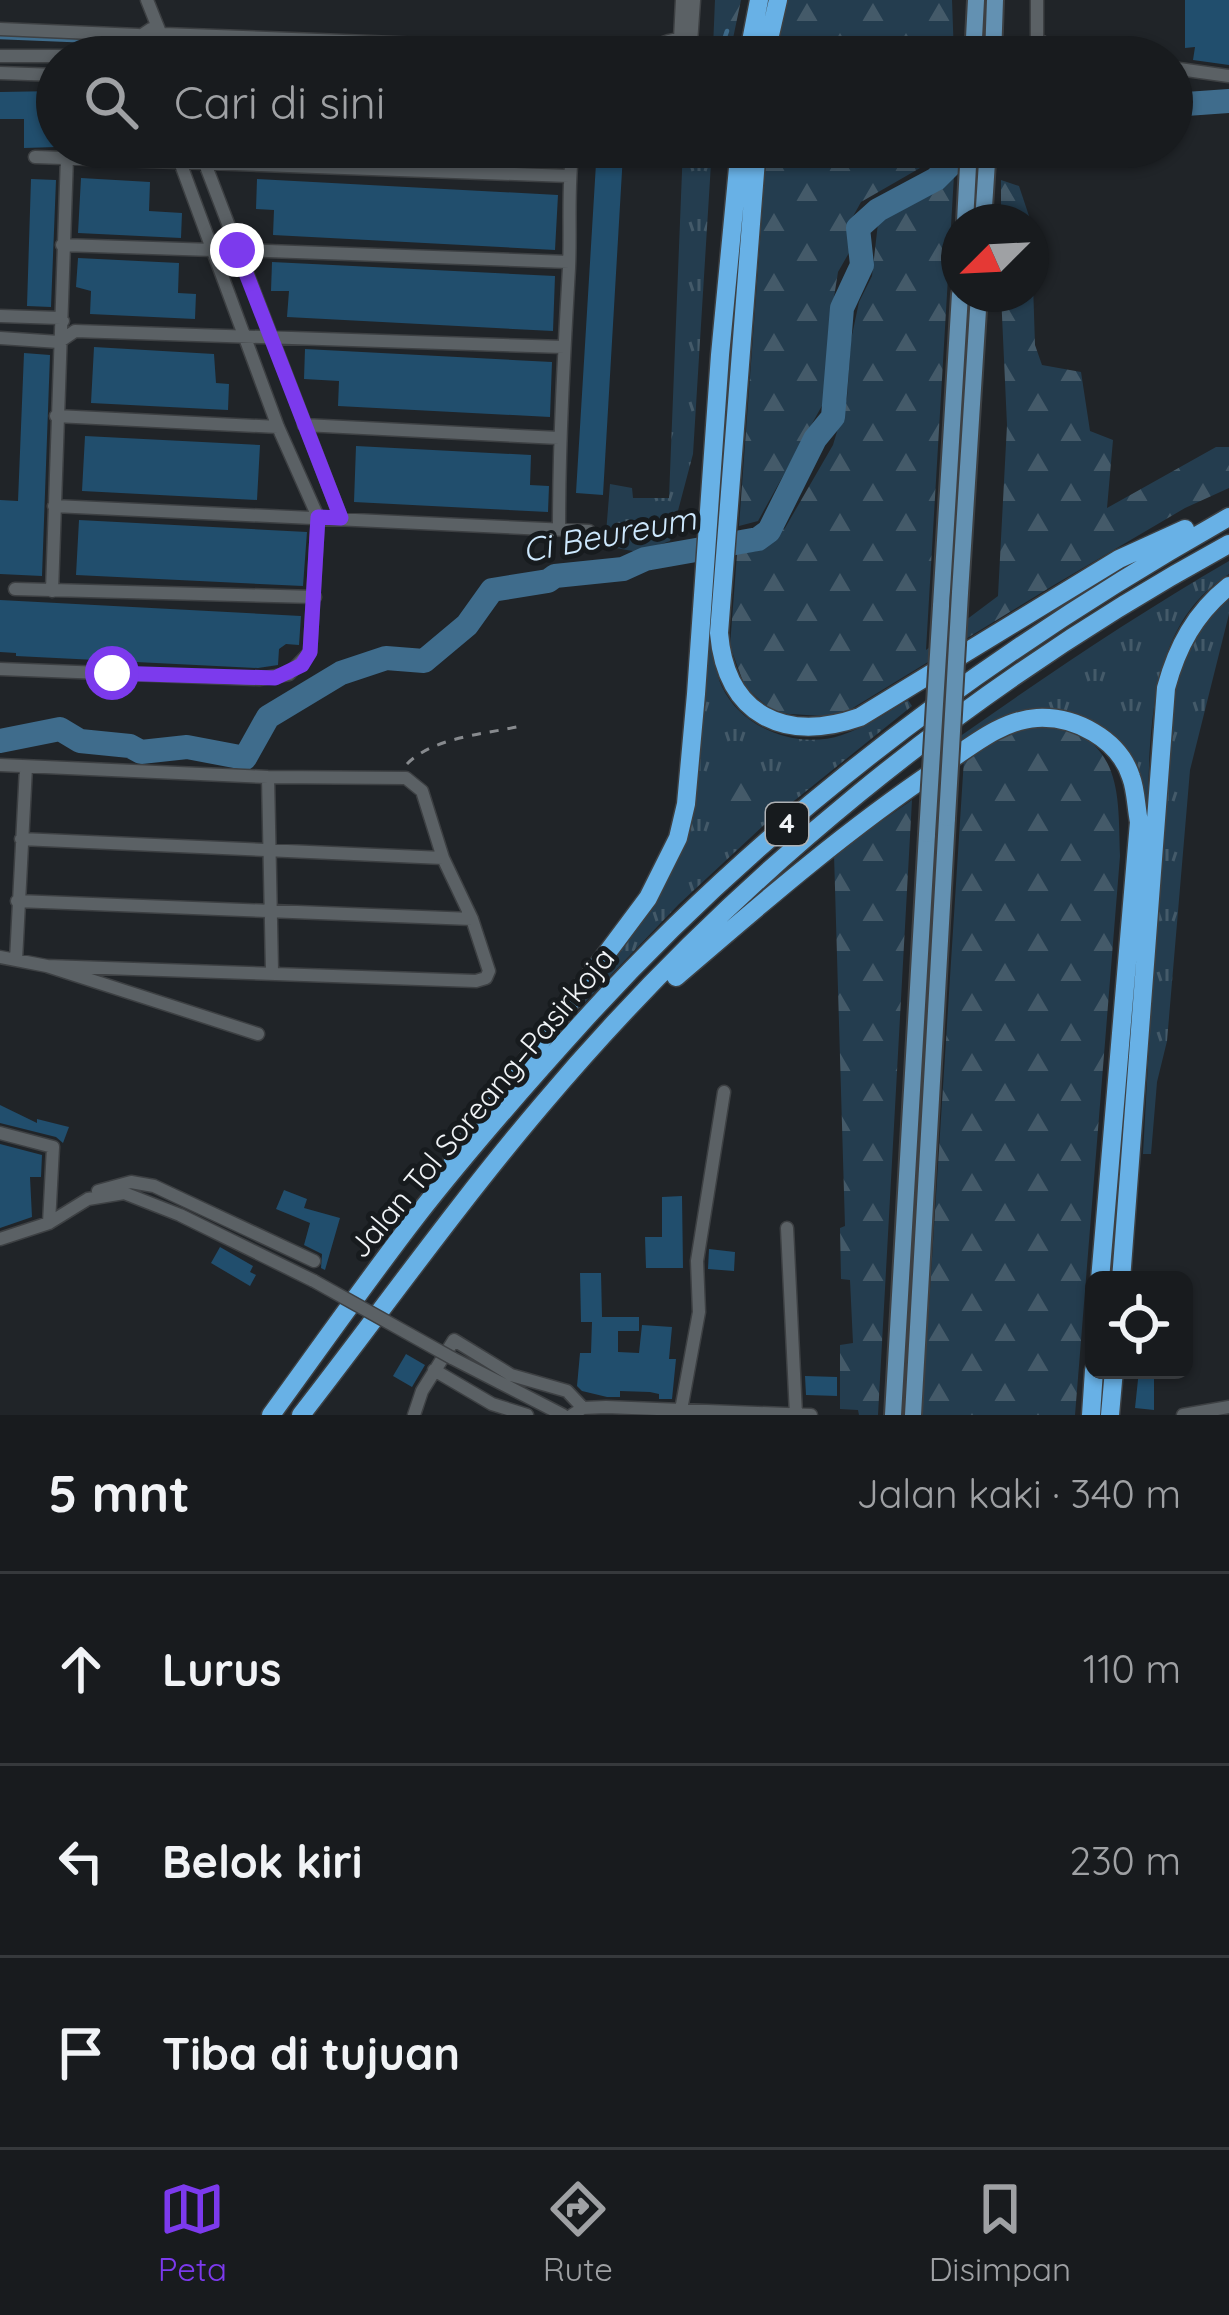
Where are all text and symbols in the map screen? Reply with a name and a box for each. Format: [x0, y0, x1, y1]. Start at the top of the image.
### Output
search box [36, 36, 1193, 168]
icon: search [78, 69, 144, 135]
text: Cari di sini [174, 74, 385, 130]
north arrow [941, 204, 1049, 312]
route end [210, 223, 264, 277]
water label: Ci Beureum [519, 496, 700, 570]
route start [85, 646, 139, 700]
road number: 4 [766, 803, 808, 845]
street label: Jalan Tol Soreang–Pasirkoja [340, 939, 622, 1265]
map controls [1085, 1271, 1193, 1379]
button: locate [1085, 1271, 1193, 1379]
text: 5 mnt [48, 1461, 190, 1525]
text: Jalan kaki · 340 m [856, 1469, 1181, 1518]
icon: ahead [48, 1636, 114, 1702]
text: Lurus [162, 1641, 281, 1697]
text: 110 m [1083, 1644, 1181, 1693]
icon: left [48, 1828, 114, 1894]
text: Belok kiri [162, 1833, 362, 1889]
text: 230 m [1070, 1836, 1181, 1885]
icon: arrive [48, 2020, 114, 2086]
text: Tiba di tujuan [162, 2025, 460, 2081]
tab: Peta [158, 2176, 227, 2289]
tab: Rute [543, 2176, 613, 2289]
tab: Disimpan [929, 2176, 1071, 2289]

